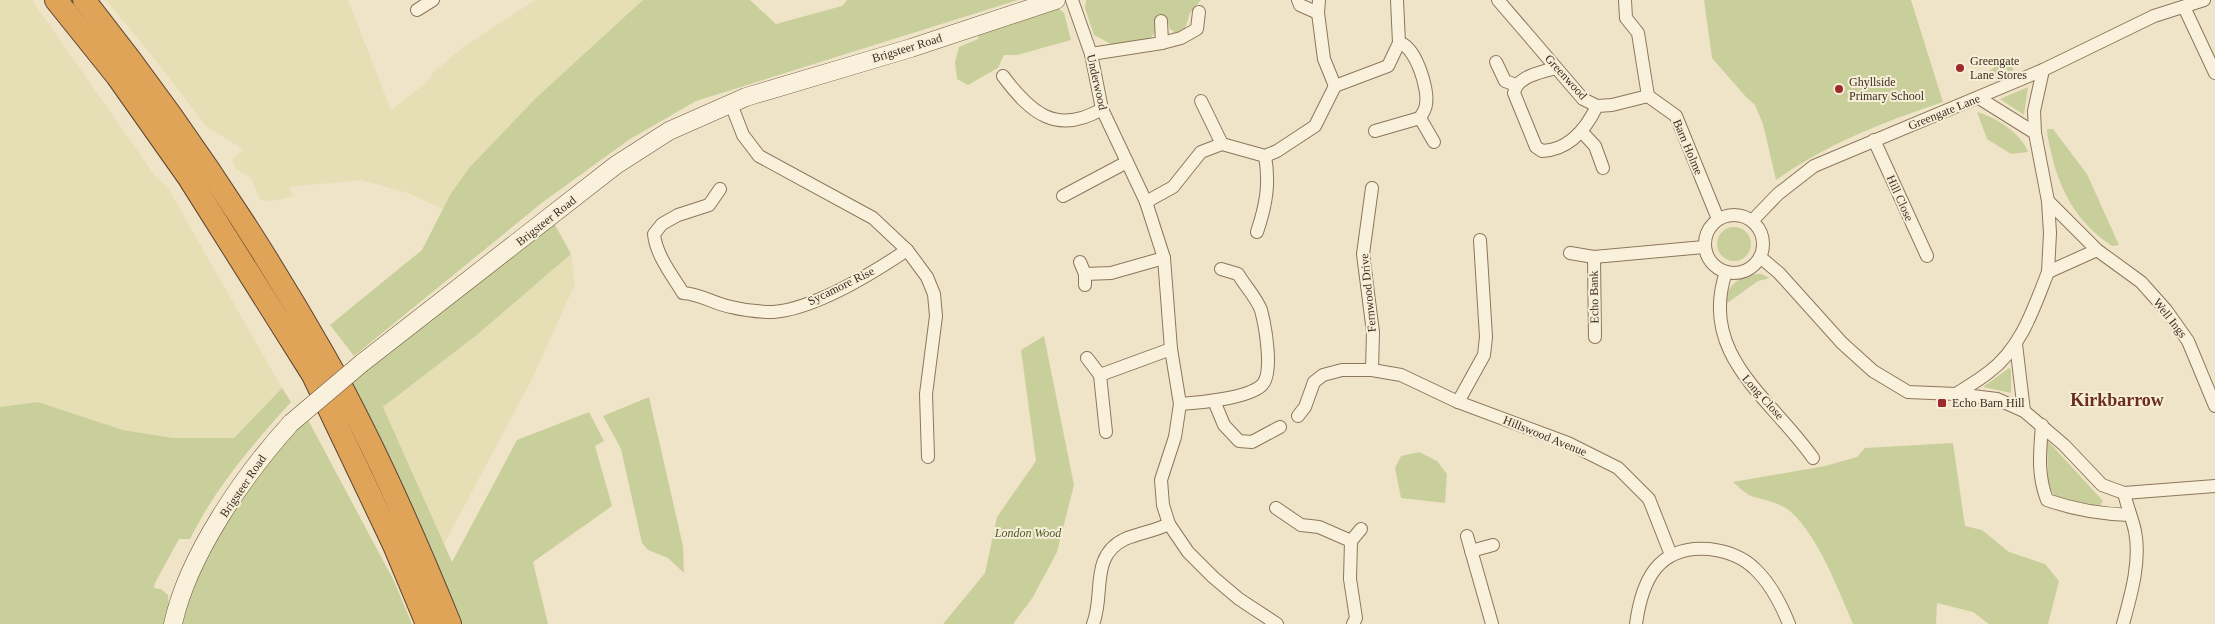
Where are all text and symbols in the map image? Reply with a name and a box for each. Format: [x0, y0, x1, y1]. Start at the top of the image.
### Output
street label: Brigsteer Road [870, 31, 944, 65]
street label: Greenwood [1542, 52, 1590, 102]
street label: Underwood [1084, 53, 1110, 111]
place label: Greengate Lane Stores [1970, 54, 2027, 82]
marker: Greengate Lane Stores [1954, 62, 1966, 74]
place label: Ghyllside Primary School [1849, 75, 1925, 103]
marker: Ghyllside Primary School [1833, 83, 1845, 95]
street label: Greengate Lane [1906, 91, 1982, 133]
street label: Barn Holme [1670, 117, 1706, 177]
street label: Hill Close [1884, 173, 1916, 223]
street label: Brigsteer Road [513, 193, 579, 249]
street label: Fernwood Drive [1357, 253, 1379, 333]
street label: Sycamore Rise [805, 264, 877, 308]
street label: Echo Bank [1587, 270, 1601, 324]
street label: Well Ings [2150, 296, 2190, 341]
street label: Long Close [1739, 372, 1787, 422]
district label: Kirkbarrow [2070, 390, 2164, 410]
place label: Echo Barn Hill [1952, 396, 2025, 410]
marker: Echo Barn Hill [1936, 397, 1948, 409]
street label: Hillswood Avenue [1501, 413, 1589, 459]
street label: Brigsteer Road [217, 452, 269, 520]
park label: London Wood [994, 526, 1062, 540]

